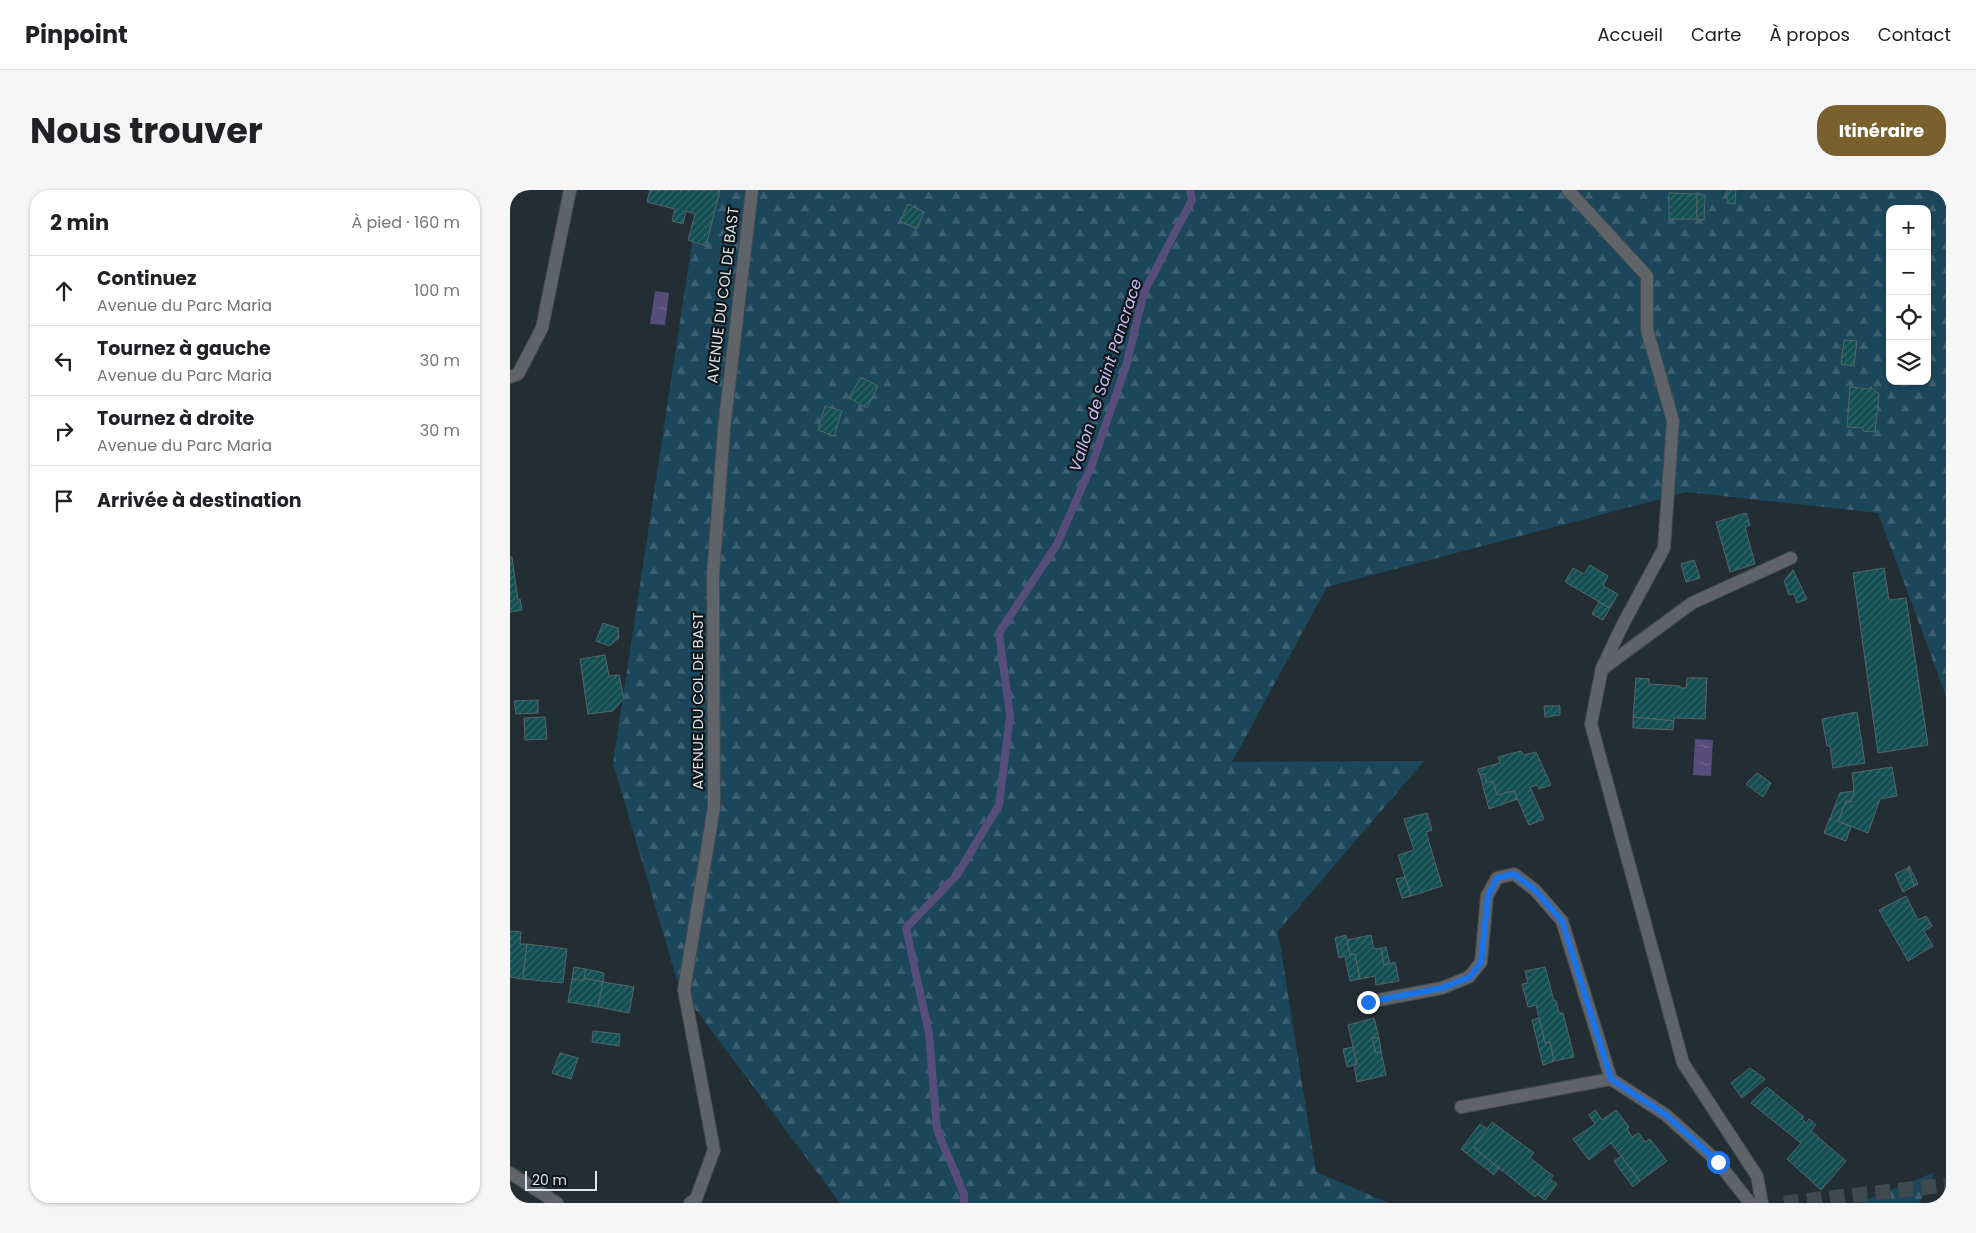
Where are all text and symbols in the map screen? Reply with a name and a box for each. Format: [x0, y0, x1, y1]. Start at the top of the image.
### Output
text: Pinpoint [25, 18, 128, 51]
text: Accueil [1597, 22, 1663, 47]
text: Carte [1691, 22, 1741, 47]
text: À propos [1769, 22, 1850, 47]
text: Contact [1878, 22, 1951, 47]
button: Itinéraire [1817, 105, 1946, 156]
text: Nous trouver [30, 106, 263, 155]
map controls [1886, 205, 1931, 385]
button: + [1886, 205, 1931, 250]
street label: AVENUE DU COL DE BAST [701, 206, 744, 384]
text: 2 min [50, 208, 109, 237]
text: À pied · 160 m [351, 211, 460, 234]
button: − [1886, 250, 1931, 295]
text: Continuez [97, 265, 196, 292]
water label: Vallon de Saint Pancrace [1063, 276, 1148, 475]
icon: ahead [50, 277, 78, 305]
text: 100 m [414, 279, 460, 302]
text: Avenue du Parc Maria [97, 294, 272, 317]
button: locate [1886, 295, 1931, 340]
text: Tournez à gauche [97, 335, 271, 362]
button: layers [1886, 340, 1931, 385]
icon: left [50, 347, 78, 375]
text: 30 m [420, 349, 460, 372]
text: Avenue du Parc Maria [97, 364, 272, 387]
text: Tournez à droite [97, 405, 254, 432]
icon: right [50, 417, 78, 445]
text: 30 m [420, 419, 460, 442]
text: Avenue du Parc Maria [97, 434, 272, 457]
icon: arrive [50, 487, 78, 515]
text: Arrivée à destination [97, 487, 302, 514]
street label: AVENUE DU COL DE BAST [687, 612, 708, 790]
route end [1357, 991, 1380, 1014]
route start [1707, 1151, 1730, 1174]
scale bar [525, 1168, 598, 1191]
text: 20 m [532, 1170, 567, 1190]

